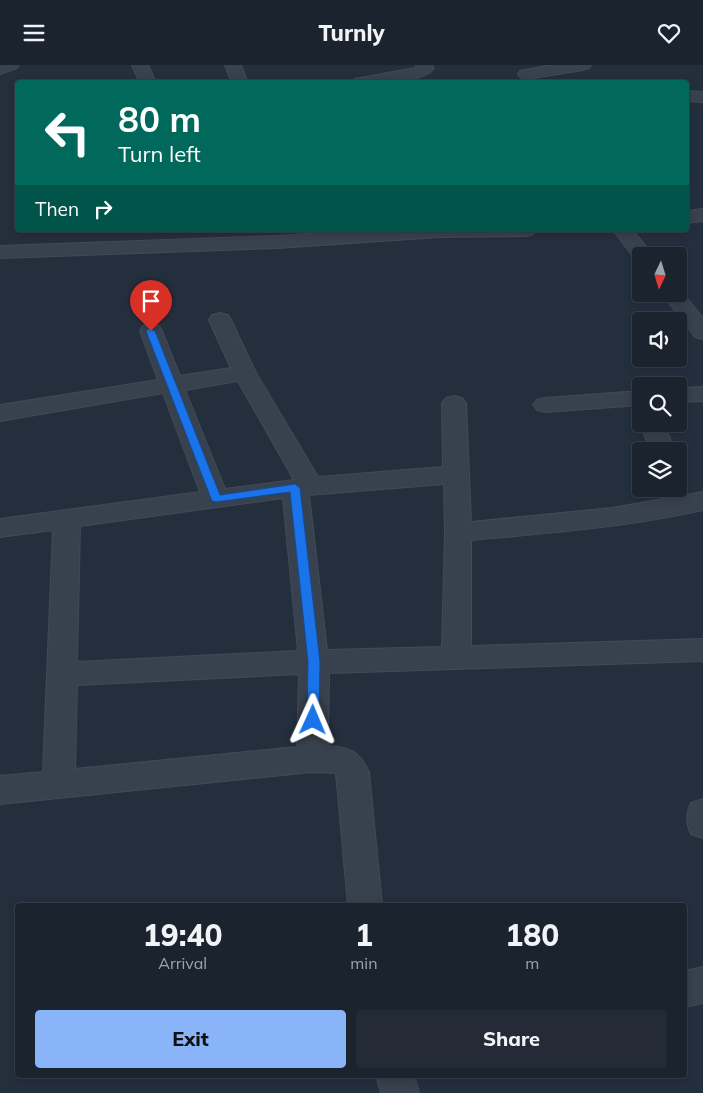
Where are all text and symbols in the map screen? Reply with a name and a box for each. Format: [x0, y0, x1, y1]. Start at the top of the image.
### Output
icon: menu [20, 19, 48, 47]
text: Turnly [318, 19, 385, 47]
icon: heart [655, 19, 683, 47]
text: 80 m [118, 97, 201, 141]
icon: left [35, 100, 100, 165]
text: Turn left [118, 140, 201, 168]
icon: right [89, 195, 117, 223]
text: Then [35, 197, 79, 221]
north arrow [632, 247, 688, 303]
map controls [632, 247, 687, 497]
pin [130, 280, 172, 331]
icon: arrive [137, 287, 165, 315]
button: sound [632, 312, 687, 367]
button: search [632, 377, 687, 432]
button: layers [632, 442, 687, 497]
position arrow [286, 693, 338, 745]
text: 19:40 [143, 916, 223, 954]
text: 1 [355, 916, 373, 954]
text: 180 [505, 916, 559, 954]
text: Arrival [158, 953, 207, 973]
text: min [350, 953, 378, 973]
text: m [525, 953, 539, 973]
button: Exit [35, 1010, 346, 1068]
button: Share [356, 1010, 667, 1068]

